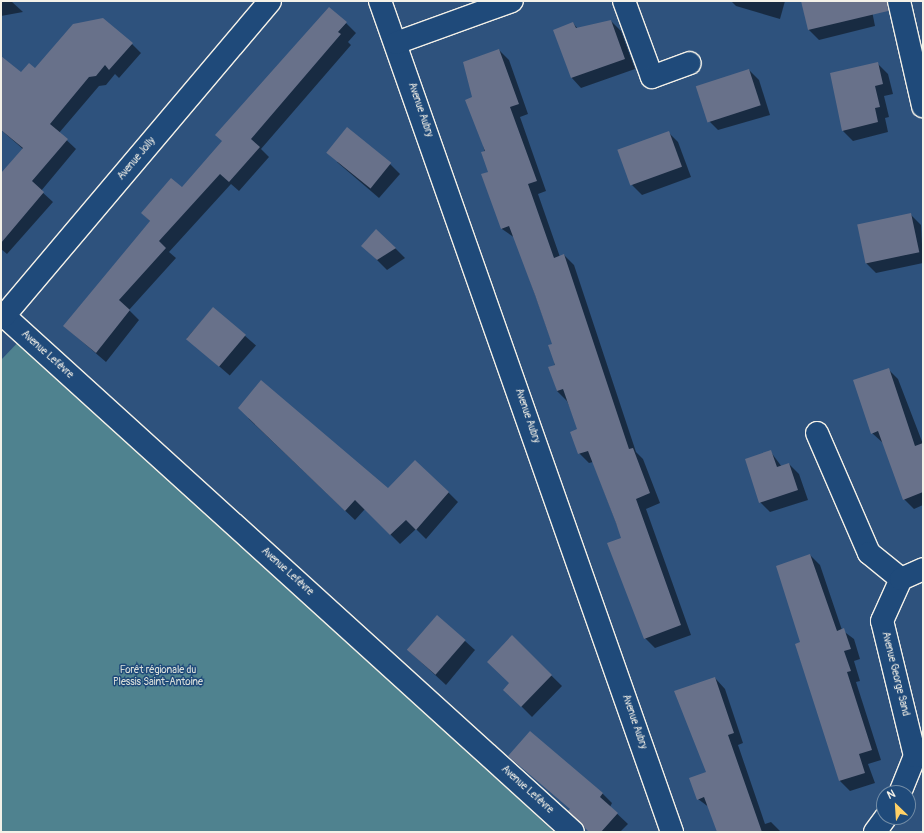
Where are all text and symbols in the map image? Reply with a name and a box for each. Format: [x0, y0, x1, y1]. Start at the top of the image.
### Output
street label: Avenue Aubry [405, 81, 435, 139]
street label: Avenue Jolly [116, 135, 158, 183]
street label: Avenue Lefèvre [19, 329, 75, 381]
street label: Avenue Aubry [512, 387, 542, 445]
street label: Avenue Lefèvre [259, 546, 315, 598]
street label: Avenue George Sand [879, 631, 911, 717]
park label: Forêt régionale du Plessis Saint-Antoine [113, 664, 203, 688]
street label: Avenue Aubry [619, 693, 649, 751]
street label: Avenue Lefèvre [499, 764, 555, 816]
north arrow [876, 785, 916, 825]
text: N [885, 787, 897, 802]

